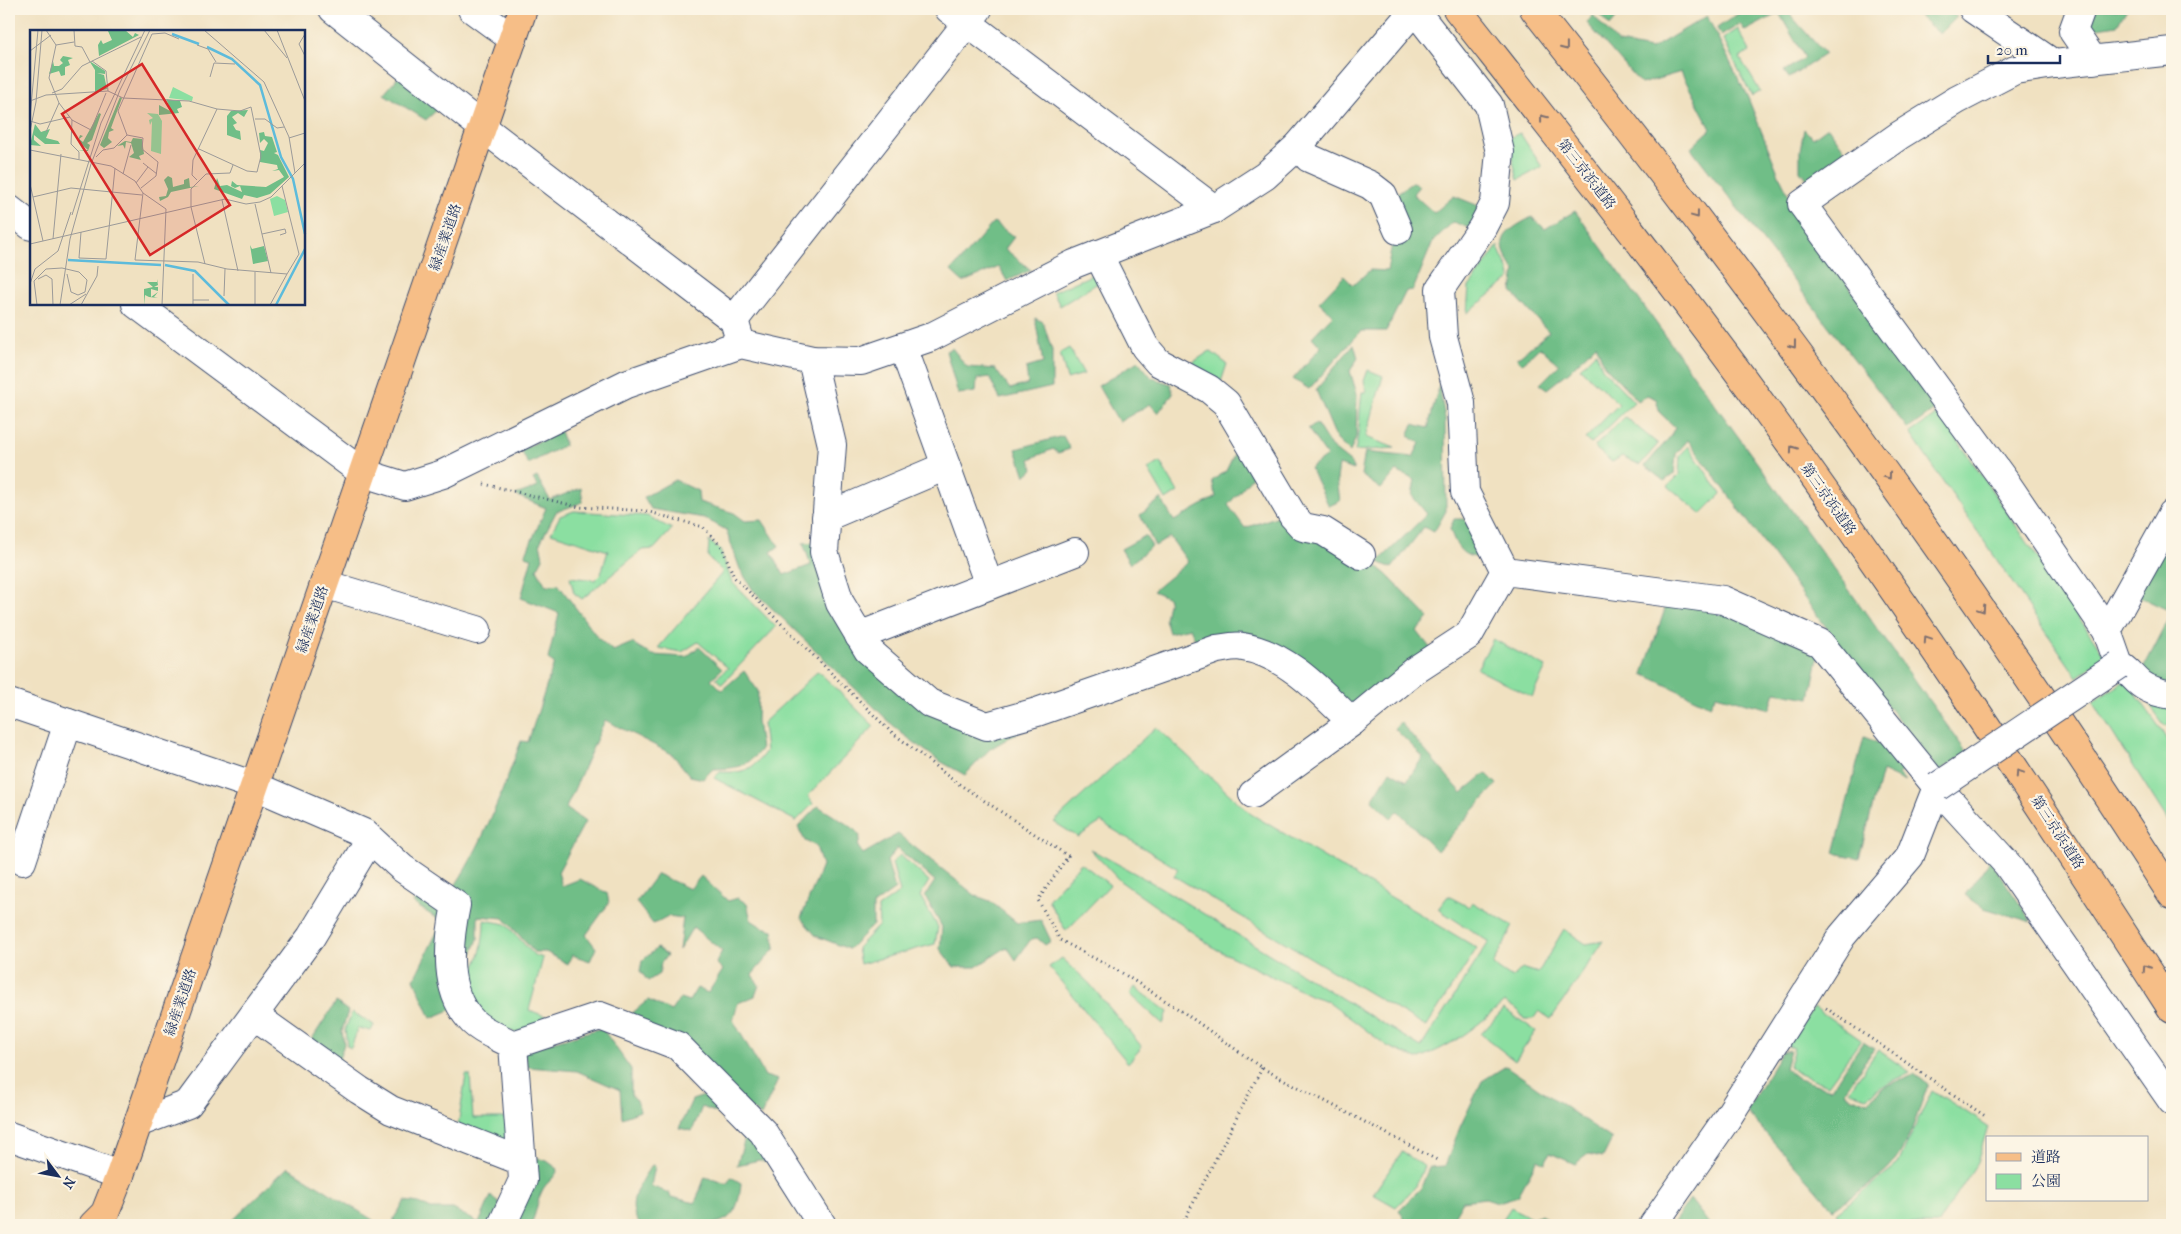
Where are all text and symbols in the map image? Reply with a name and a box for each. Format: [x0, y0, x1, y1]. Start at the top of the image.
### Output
inset map [30, 30, 305, 305]
scale bar [1988, 32, 2061, 64]
one-way arrow [1559, 41, 1567, 50]
text: 20 m [1996, 41, 2028, 59]
one-way arrow [1540, 114, 1549, 124]
street label: 第三京浜道路 [1554, 136, 1619, 213]
street label: 緑産業道路 [426, 201, 465, 273]
one-way arrow [1690, 209, 1699, 219]
one-way arrow [1788, 339, 1796, 348]
one-way arrow [1790, 445, 1799, 455]
street label: 第三京浜道路 [1798, 460, 1860, 539]
one-way arrow [1882, 471, 1892, 480]
street label: 緑産業道路 [293, 583, 332, 655]
one-way arrow [1976, 604, 1985, 613]
one-way arrow [1924, 635, 1933, 645]
one-way arrow [2016, 769, 2025, 779]
street label: 第三京浜道路 [2028, 792, 2088, 872]
one-way arrow [2143, 964, 2152, 973]
street label: 緑産業道路 [161, 966, 200, 1038]
legend [1986, 1136, 2148, 1202]
text: 道路 [2031, 1148, 2061, 1166]
north arrow [32, 1152, 82, 1202]
text: 公園 [2031, 1172, 2061, 1190]
text: N [58, 1174, 79, 1192]

